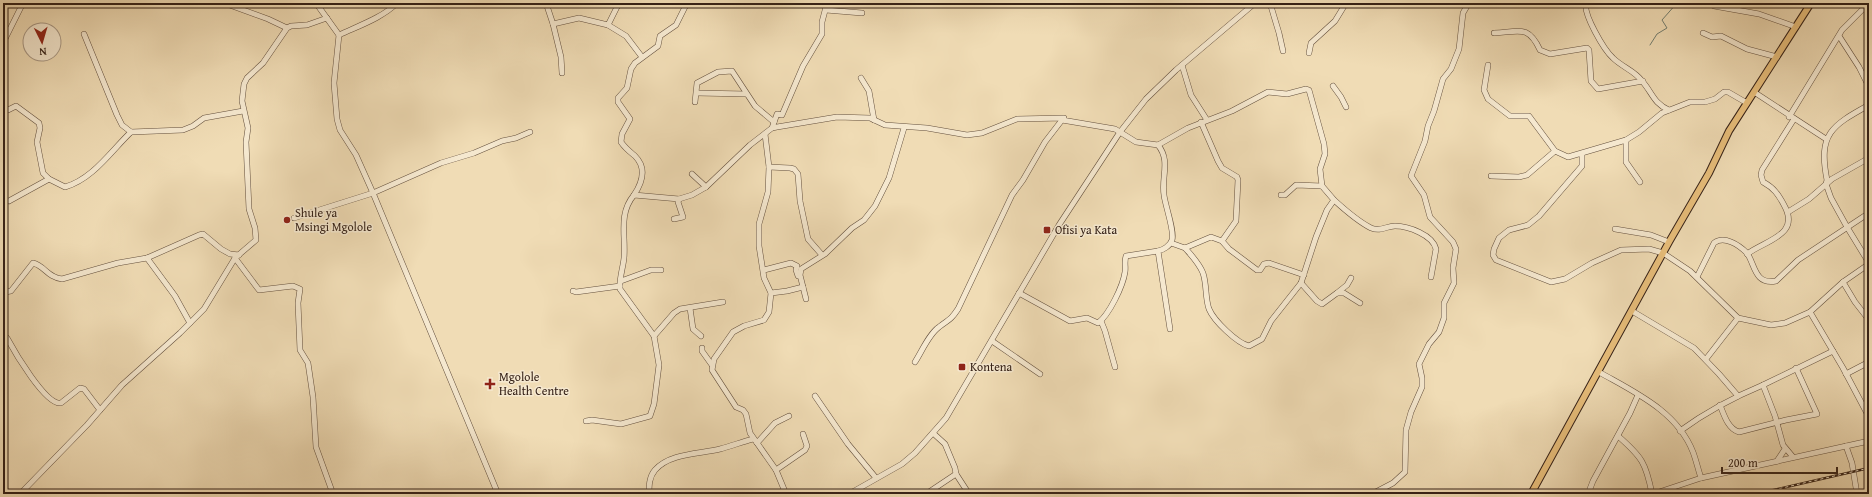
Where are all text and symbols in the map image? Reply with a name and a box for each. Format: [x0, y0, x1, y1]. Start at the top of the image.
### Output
north arrow [22, 22, 62, 62]
text: N [38, 44, 47, 60]
place label: Shule ya Msingi Mgolole [295, 204, 372, 235]
marker: Shule ya Msingi Mgolole [282, 215, 292, 225]
place label: Ofisi ya Kata [1055, 221, 1117, 238]
marker: Ofisi ya Kata [1042, 225, 1052, 235]
place label: Kontena [970, 358, 1013, 375]
marker: Kontena [957, 362, 967, 372]
place label: Mgolole Health Centre [499, 368, 569, 399]
marker: Mgolole Health Centre [484, 378, 496, 390]
scale bar [1722, 449, 1837, 475]
text: 200 m [1728, 454, 1758, 471]

